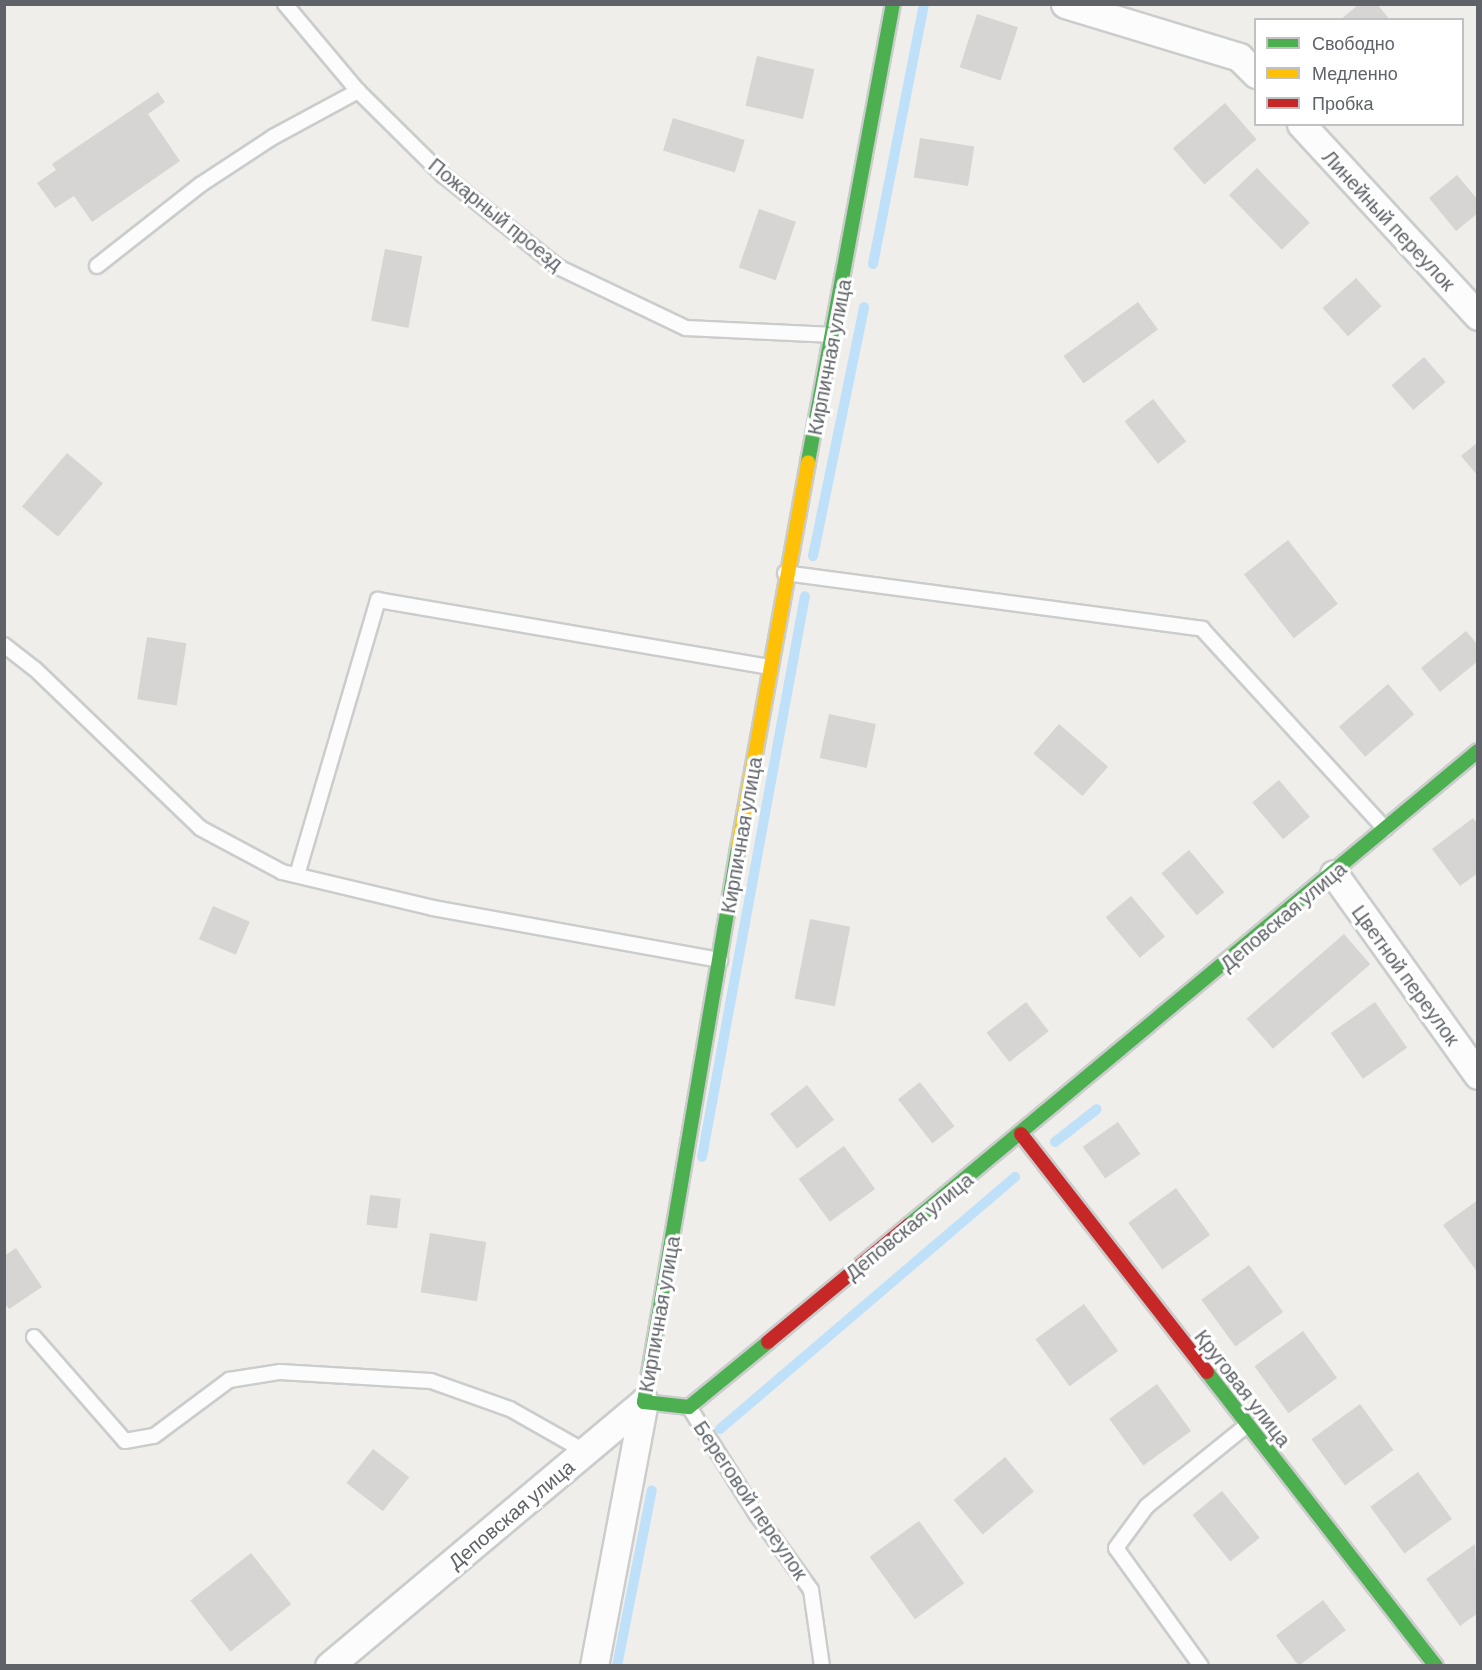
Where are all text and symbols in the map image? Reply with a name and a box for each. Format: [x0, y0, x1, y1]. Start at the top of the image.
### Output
legend [1254, 18, 1464, 126]
text: Свободно [1312, 32, 1395, 54]
text: Медленно [1312, 62, 1398, 84]
text: Пробка [1312, 92, 1374, 114]
street label: Линейный переулок [1318, 145, 1460, 295]
street label: Пожарный проезд [424, 153, 568, 275]
street label: Кирпичная улица [802, 277, 856, 437]
street label: Кирпичная улица [715, 755, 767, 915]
street label: Деповская улица [1215, 856, 1351, 976]
street label: Цветной переулок [1347, 900, 1465, 1050]
street label: Деповская улица [840, 1167, 978, 1285]
street label: Кирпичная улица [633, 1234, 685, 1394]
street label: Круговая улица [1190, 1325, 1296, 1451]
street label: Береговой переулок [689, 1416, 813, 1584]
street label: Деповская улица [443, 1454, 579, 1574]

